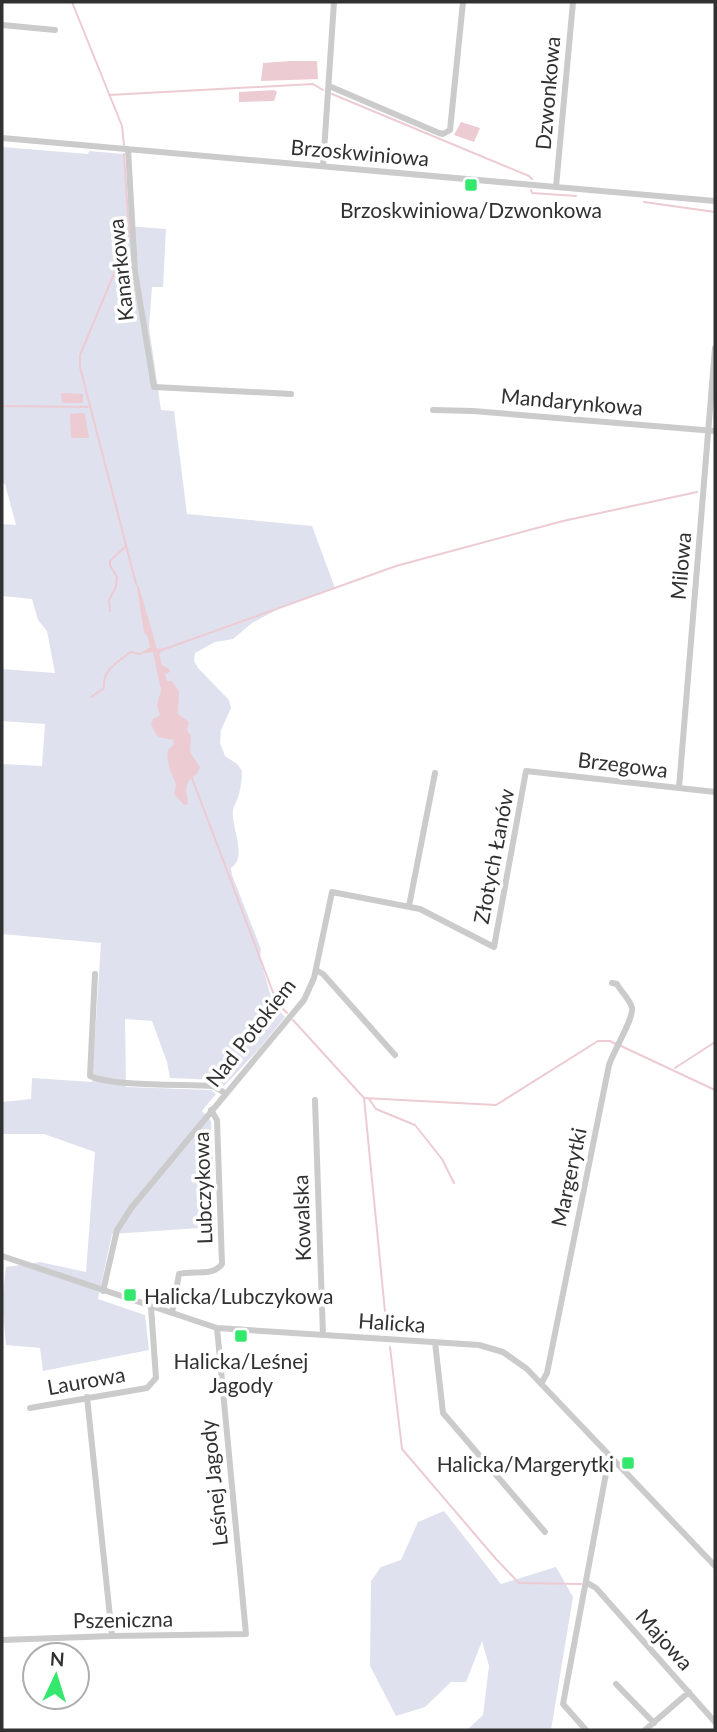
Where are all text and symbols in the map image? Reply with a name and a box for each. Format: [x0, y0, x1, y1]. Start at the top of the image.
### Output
street label: Dzwonkowa [530, 35, 564, 151]
street label: Brzoskwiniowa [290, 133, 430, 171]
marker: Brzoskwiniowa/Dzwonkowa [463, 177, 479, 193]
place label: Brzoskwiniowa/Dzwonkowa [340, 197, 602, 222]
street label: Kanarkowa [102, 218, 138, 322]
street label: Mandarynkowa [500, 382, 644, 420]
street label: Milowa [665, 531, 695, 601]
street label: Brzegowa [576, 746, 670, 782]
street label: Złotych Łanów [468, 786, 518, 926]
street label: Nad Potokiem [200, 973, 300, 1091]
street label: Margerytki [545, 1125, 591, 1229]
street label: Lubczykowa [188, 1131, 216, 1245]
street label: Kowalska [287, 1174, 315, 1262]
place label: Halicka/Lubczykowa [144, 1283, 333, 1308]
marker: Halicka/Lubczykowa [122, 1287, 138, 1303]
street label: Halicka [358, 1307, 426, 1337]
marker: Halicka/Leśnej Jagody [233, 1328, 249, 1344]
place label: Halicka/Leśnej Jagody [174, 1348, 308, 1397]
street label: Laurowa [45, 1361, 127, 1399]
street label: Leśnej Jagody [194, 1418, 232, 1547]
place label: Halicka/Margerytki [437, 1451, 614, 1476]
marker: Halicka/Margerytki [620, 1455, 636, 1471]
street label: Majowa [631, 1603, 699, 1675]
street label: Pszeniczna [73, 1606, 173, 1632]
north arrow [21, 1641, 91, 1711]
text: N [49, 1647, 65, 1671]

